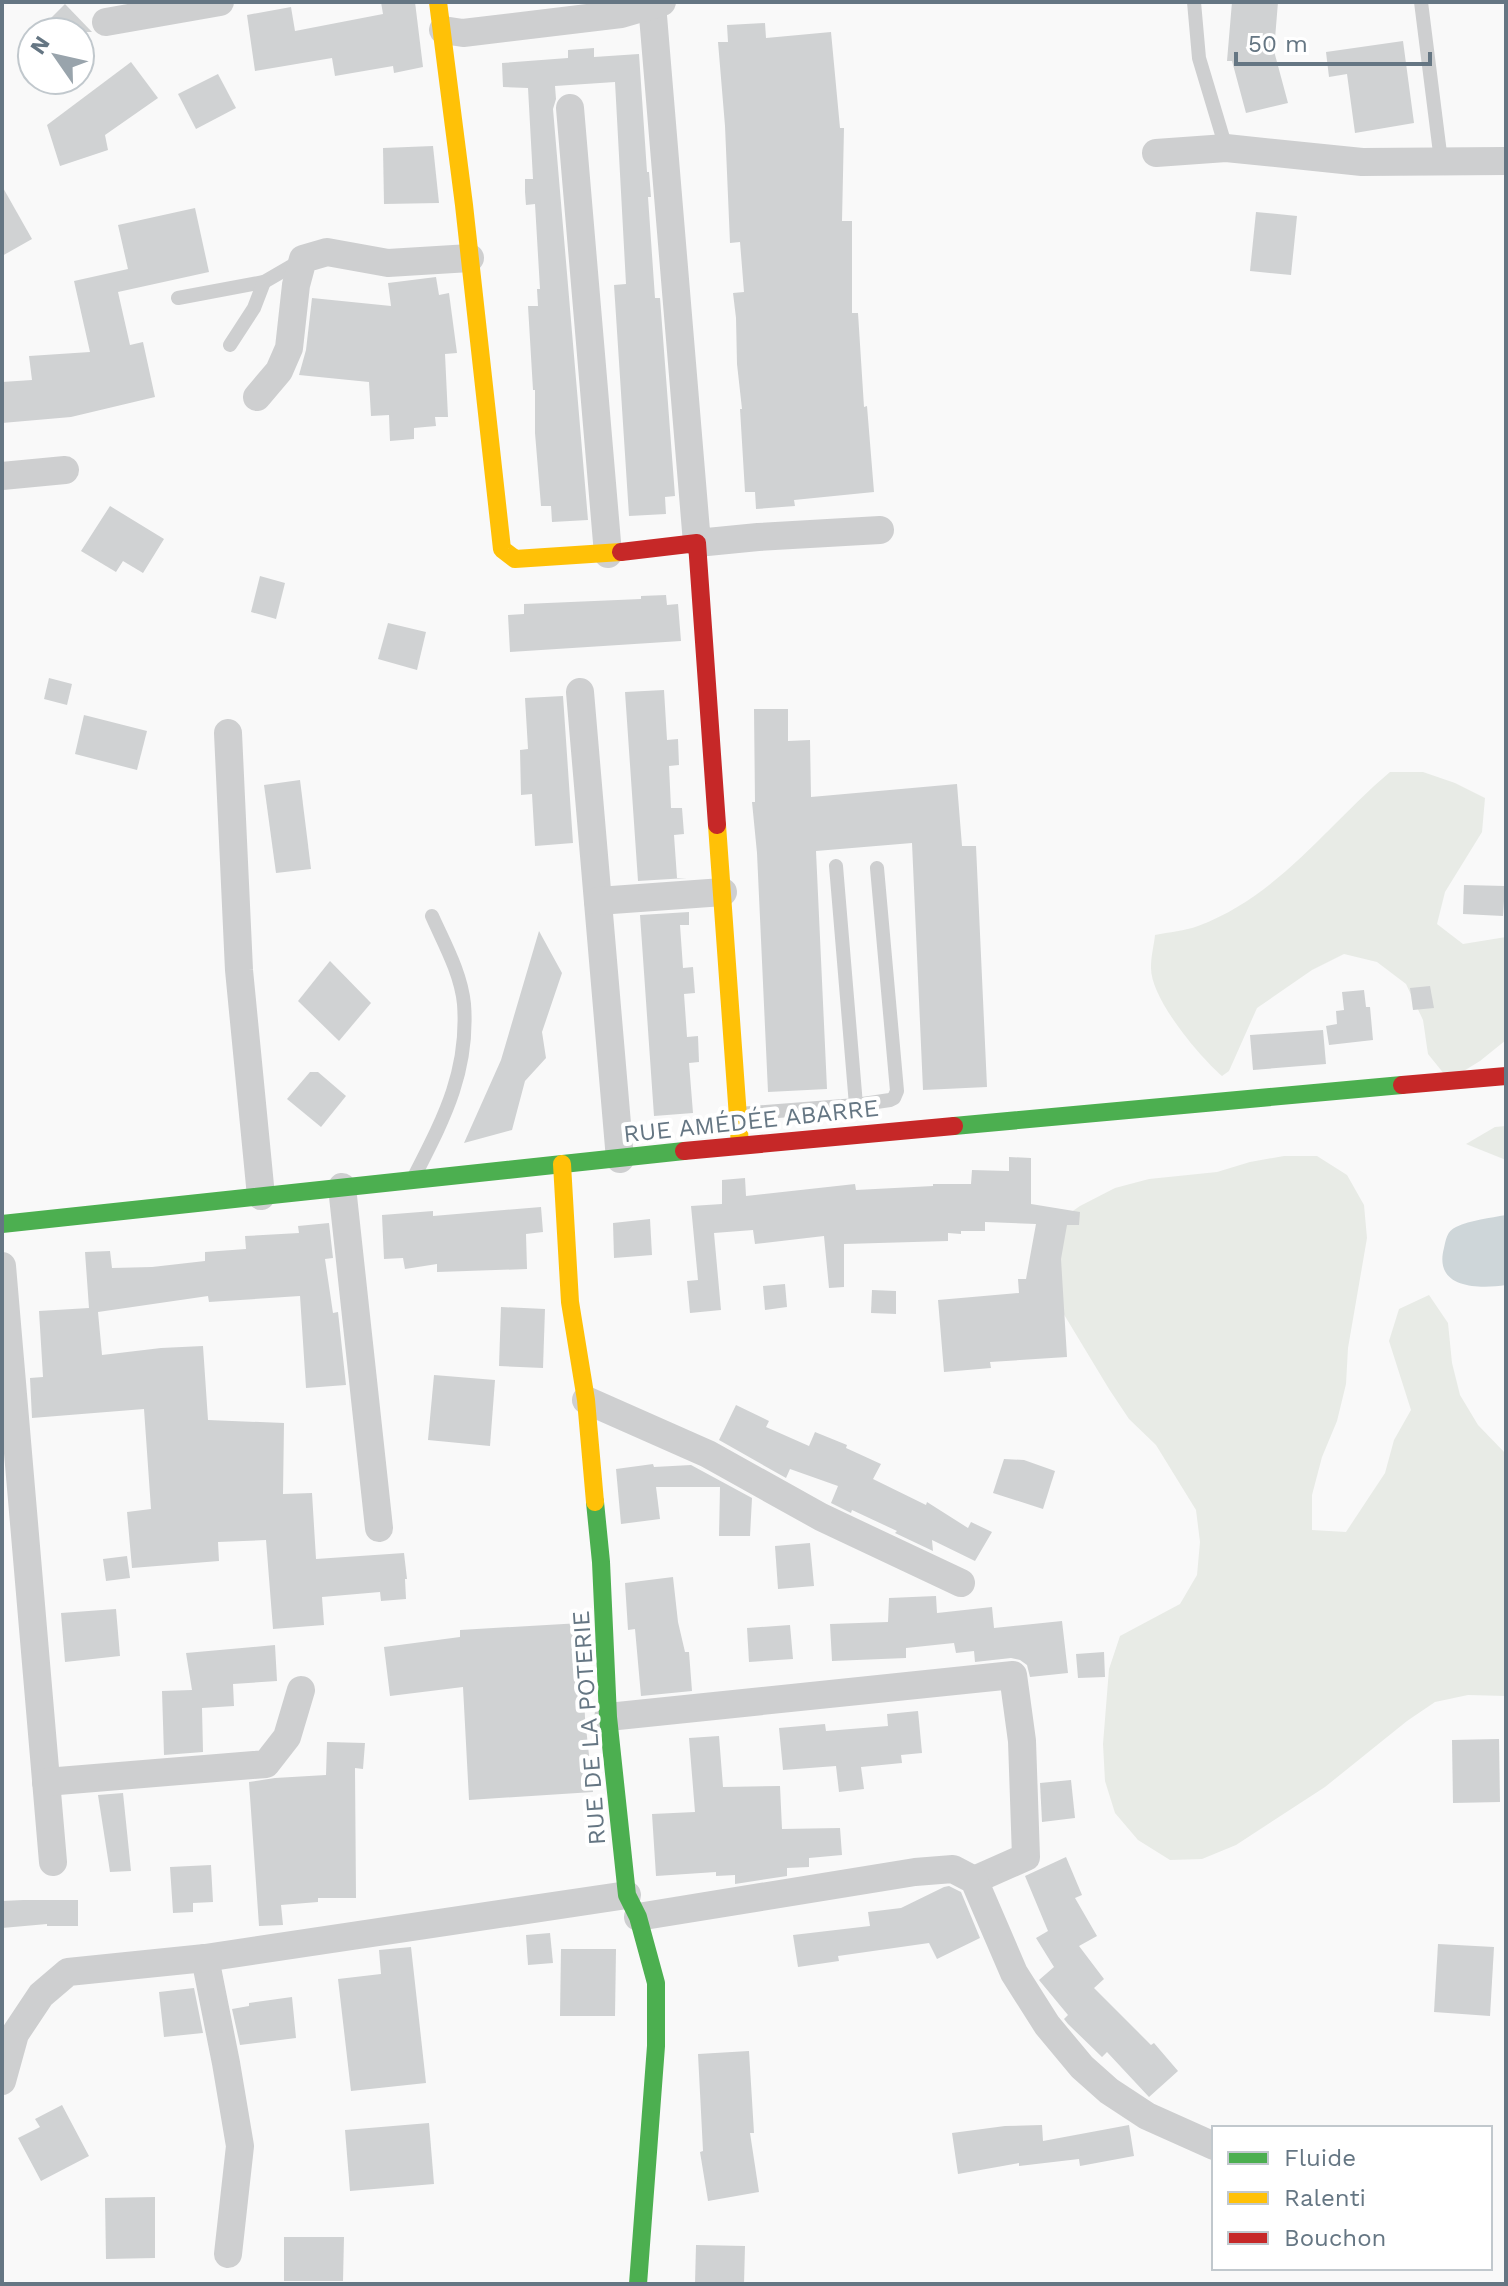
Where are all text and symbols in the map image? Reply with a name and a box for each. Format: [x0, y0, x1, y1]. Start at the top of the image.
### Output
north arrow [16, 16, 96, 96]
scale bar [1236, 16, 1430, 66]
text: 50 m [1248, 30, 1308, 58]
text: N [25, 31, 55, 59]
street label: RUE AMÉDÉE ABARRE [622, 1094, 880, 1148]
street label: RUE DE LA POTERIE [567, 1610, 611, 1846]
legend [1212, 2126, 1492, 2270]
text: Fluide [1284, 2144, 1356, 2172]
text: Ralenti [1284, 2184, 1366, 2212]
text: Bouchon [1284, 2224, 1386, 2252]

